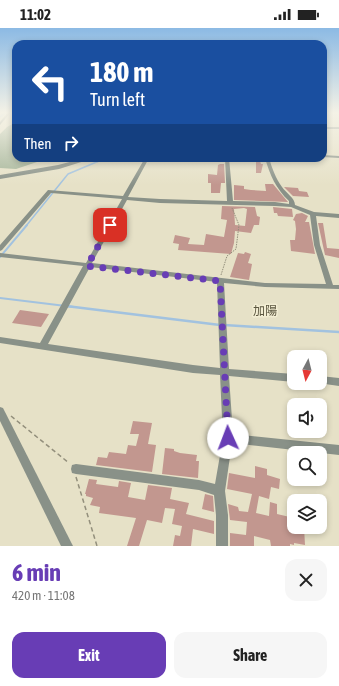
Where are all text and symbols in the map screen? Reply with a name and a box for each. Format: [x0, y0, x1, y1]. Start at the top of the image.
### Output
text: 11:02 [20, 6, 51, 23]
icon: left [24, 56, 76, 108]
text: 180 m [90, 56, 153, 88]
text: Turn left [90, 89, 145, 110]
icon: right [60, 132, 82, 154]
text: Then [24, 135, 52, 152]
pin [93, 208, 127, 242]
icon: arrive [99, 214, 121, 236]
district label: 加陽 [253, 304, 277, 318]
north arrow [287, 350, 327, 390]
map controls [287, 350, 327, 534]
button: sound [287, 398, 327, 438]
position arrow [207, 417, 249, 459]
button: search [287, 446, 327, 486]
button: layers [287, 494, 327, 534]
text: 6 min [12, 559, 61, 586]
button: close [285, 559, 327, 601]
text: 420 m · 11:08 [12, 588, 75, 603]
button: Exit [12, 632, 166, 678]
button: Share [174, 632, 327, 678]

